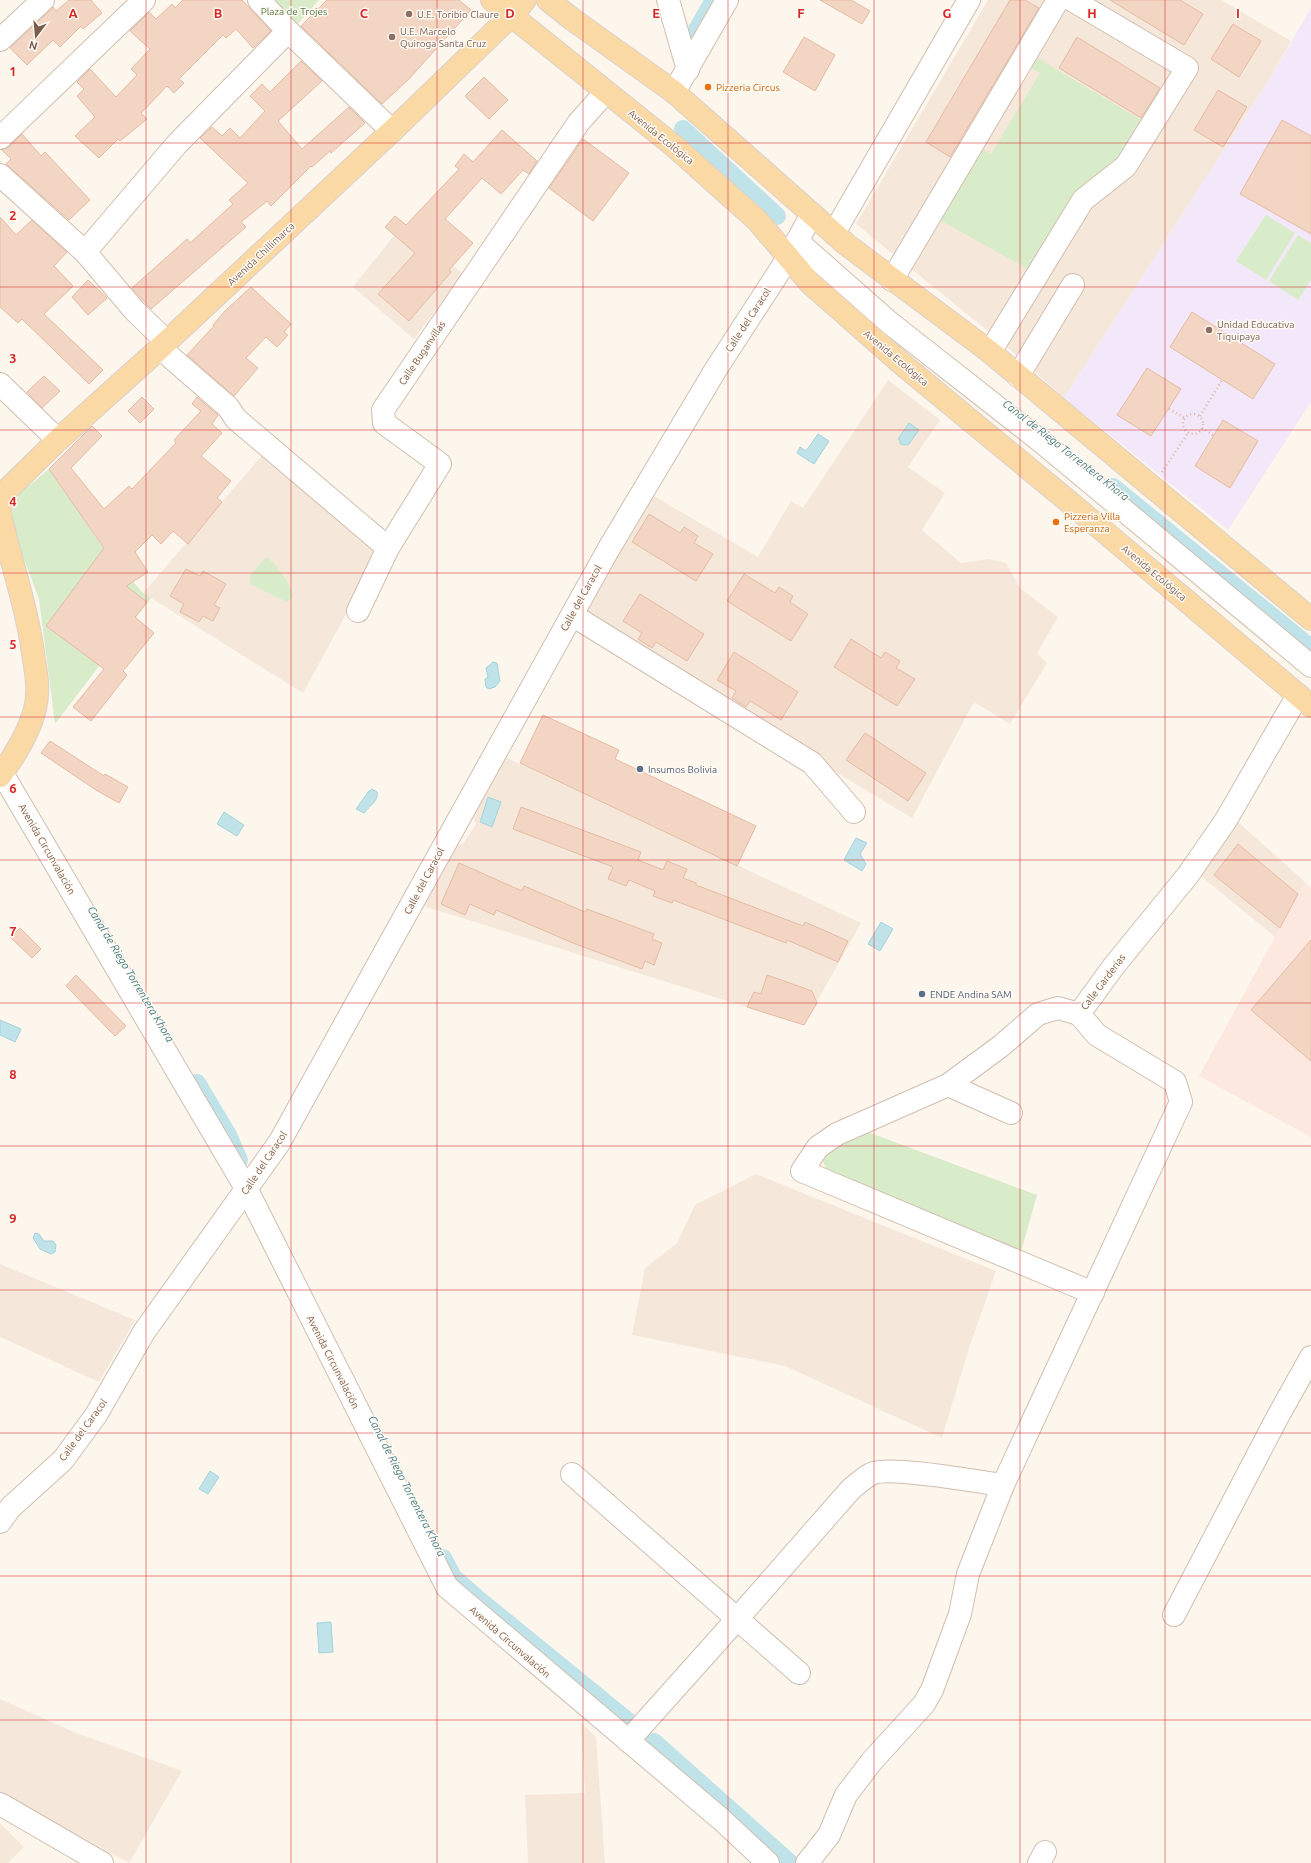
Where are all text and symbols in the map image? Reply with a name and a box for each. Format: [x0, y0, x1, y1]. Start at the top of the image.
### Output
text: A [68, 6, 78, 20]
text: B [214, 6, 223, 20]
park label: Plaza de Trojes [261, 6, 327, 17]
text: C [360, 6, 369, 20]
text: D [505, 6, 515, 20]
text: E [652, 6, 660, 20]
text: F [797, 6, 805, 20]
text: G [943, 6, 952, 20]
text: H [1087, 6, 1097, 20]
text: I [1236, 6, 1240, 20]
marker: U.E. Toribio Claure [404, 9, 414, 19]
place label: U.E. Toribio Claure [417, 9, 499, 20]
north arrow [16, 16, 56, 56]
place label: U.E. Marcelo Quiroga Santa Cruz [400, 26, 487, 49]
marker: U.E. Marcelo Quiroga Santa Cruz [387, 32, 397, 42]
text: N [28, 39, 39, 53]
text: 1 [9, 64, 17, 78]
marker: Pizzeria Circus [703, 82, 713, 92]
place label: Pizzeria Circus [716, 82, 780, 93]
street label: Avenida Ecológica [626, 107, 696, 167]
text: 2 [9, 208, 17, 222]
street label: Avenida Chillimarca [225, 220, 297, 288]
street label: Calle del Caracol [723, 286, 773, 354]
street label: Calle Buganvillas [396, 319, 448, 387]
place label: Unidad Educativa Tiquipaya [1217, 319, 1294, 342]
marker: Unidad Educativa Tiquipaya [1204, 325, 1214, 335]
street label: Avenida Ecológica [862, 328, 930, 388]
text: 3 [9, 351, 17, 365]
water label: Canal de Riego Torrentera Khora [1001, 397, 1131, 503]
text: 4 [9, 494, 17, 508]
place label: Pizzeria Villa Esperanza [1064, 511, 1120, 534]
marker: Pizzeria Villa Esperanza [1051, 517, 1061, 527]
street label: Avenida Ecológica [1120, 543, 1188, 603]
street label: Calle del Caracol [558, 563, 604, 633]
text: 5 [9, 637, 17, 651]
marker: Insumos Bolivia [635, 764, 645, 774]
place label: Insumos Bolivia [648, 764, 717, 775]
text: 6 [9, 781, 17, 795]
street label: Avenida Circunvalación [16, 802, 78, 896]
street label: Calle del Caracol [402, 845, 446, 916]
water label: Canal de Riego Torrentera Khora [86, 904, 177, 1044]
text: 7 [9, 924, 17, 938]
street label: Calle Garderias [1078, 952, 1128, 1012]
marker: ENDE Andina SAM [917, 989, 927, 999]
place label: ENDE Andina SAM [930, 989, 1012, 1000]
text: 8 [9, 1067, 17, 1081]
street label: Calle del Caracol [239, 1129, 289, 1197]
text: 9 [9, 1211, 17, 1225]
street label: Avenida Circunvalación [305, 1314, 361, 1410]
street label: Calle del Caracol [57, 1397, 109, 1463]
water label: Canal de Riego Torrentera Khora [366, 1413, 448, 1559]
street label: Avenida Circunvalación [468, 1604, 552, 1680]

